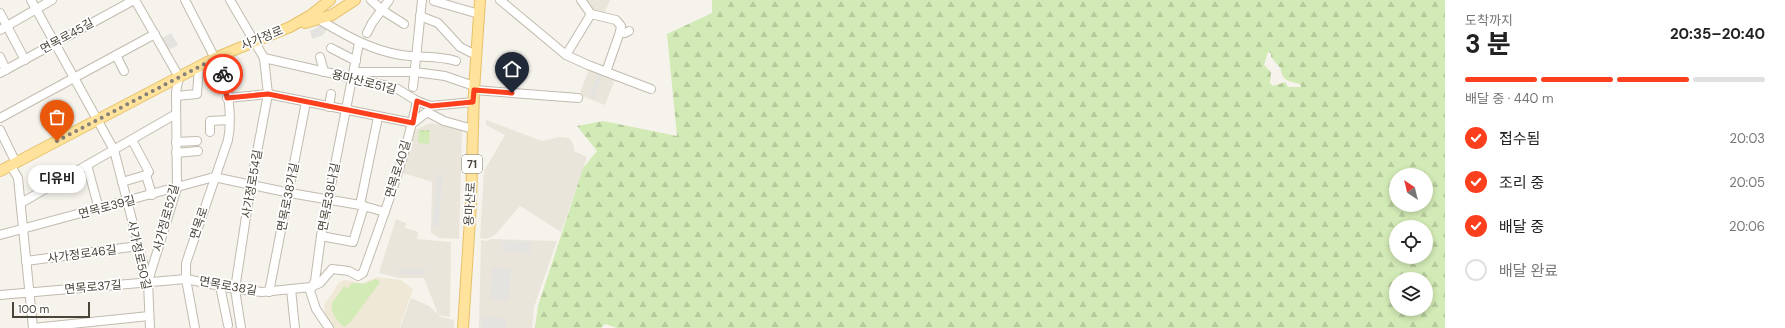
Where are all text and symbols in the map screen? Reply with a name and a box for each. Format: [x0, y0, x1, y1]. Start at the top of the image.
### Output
text: 도착까지 [1465, 12, 1513, 29]
street label: 면목로45길 [37, 15, 97, 57]
street label: 사가정로 [239, 22, 285, 54]
text: 20:35–20:40 [1670, 24, 1765, 44]
text: 3 분 [1465, 27, 1511, 61]
pin [495, 52, 529, 93]
courier [203, 54, 243, 94]
icon: home [501, 58, 523, 80]
icon: bike [212, 63, 234, 85]
street label: 용마산로51길 [330, 66, 398, 98]
text: 배달 중 · 440 m [1465, 90, 1554, 107]
pin [40, 100, 74, 141]
icon: bag [46, 106, 68, 128]
icon: check [1465, 127, 1487, 149]
text: 접수됨 [1499, 129, 1540, 149]
text: 20:03 [1730, 130, 1765, 147]
street label: 면목로40길 [382, 138, 414, 200]
street label: 사가정로54길 [238, 148, 266, 220]
road number: 71 [462, 155, 482, 173]
street label: 면목로38가길 [274, 161, 302, 233]
street label: 면목로38나길 [315, 161, 343, 233]
callout: 디유비 [28, 165, 86, 193]
north arrow [1389, 168, 1433, 212]
map controls [1389, 168, 1433, 316]
text: 디유비 [39, 170, 75, 187]
icon: check [1465, 171, 1487, 193]
text: 조리 중 [1499, 173, 1544, 193]
text: 20:05 [1729, 174, 1765, 191]
street label: 사가정로52길 [149, 182, 183, 254]
street label: 용마산로 [461, 182, 479, 226]
street label: 면목로39길 [77, 192, 137, 222]
street label: 면목로 [186, 205, 212, 241]
icon: check [1465, 215, 1487, 237]
text: 배달 중 [1499, 217, 1544, 237]
text: 20:06 [1729, 218, 1765, 235]
street label: 사가정로50길 [123, 219, 155, 291]
button: locate [1389, 220, 1433, 264]
street label: 사가정로46길 [46, 241, 118, 267]
text: 배달 완료 [1499, 261, 1558, 281]
button: layers [1389, 272, 1433, 316]
street label: 면목로38길 [198, 273, 258, 299]
street label: 면목로37길 [64, 277, 122, 297]
scale bar [12, 300, 90, 319]
text: 100 m [18, 302, 49, 316]

